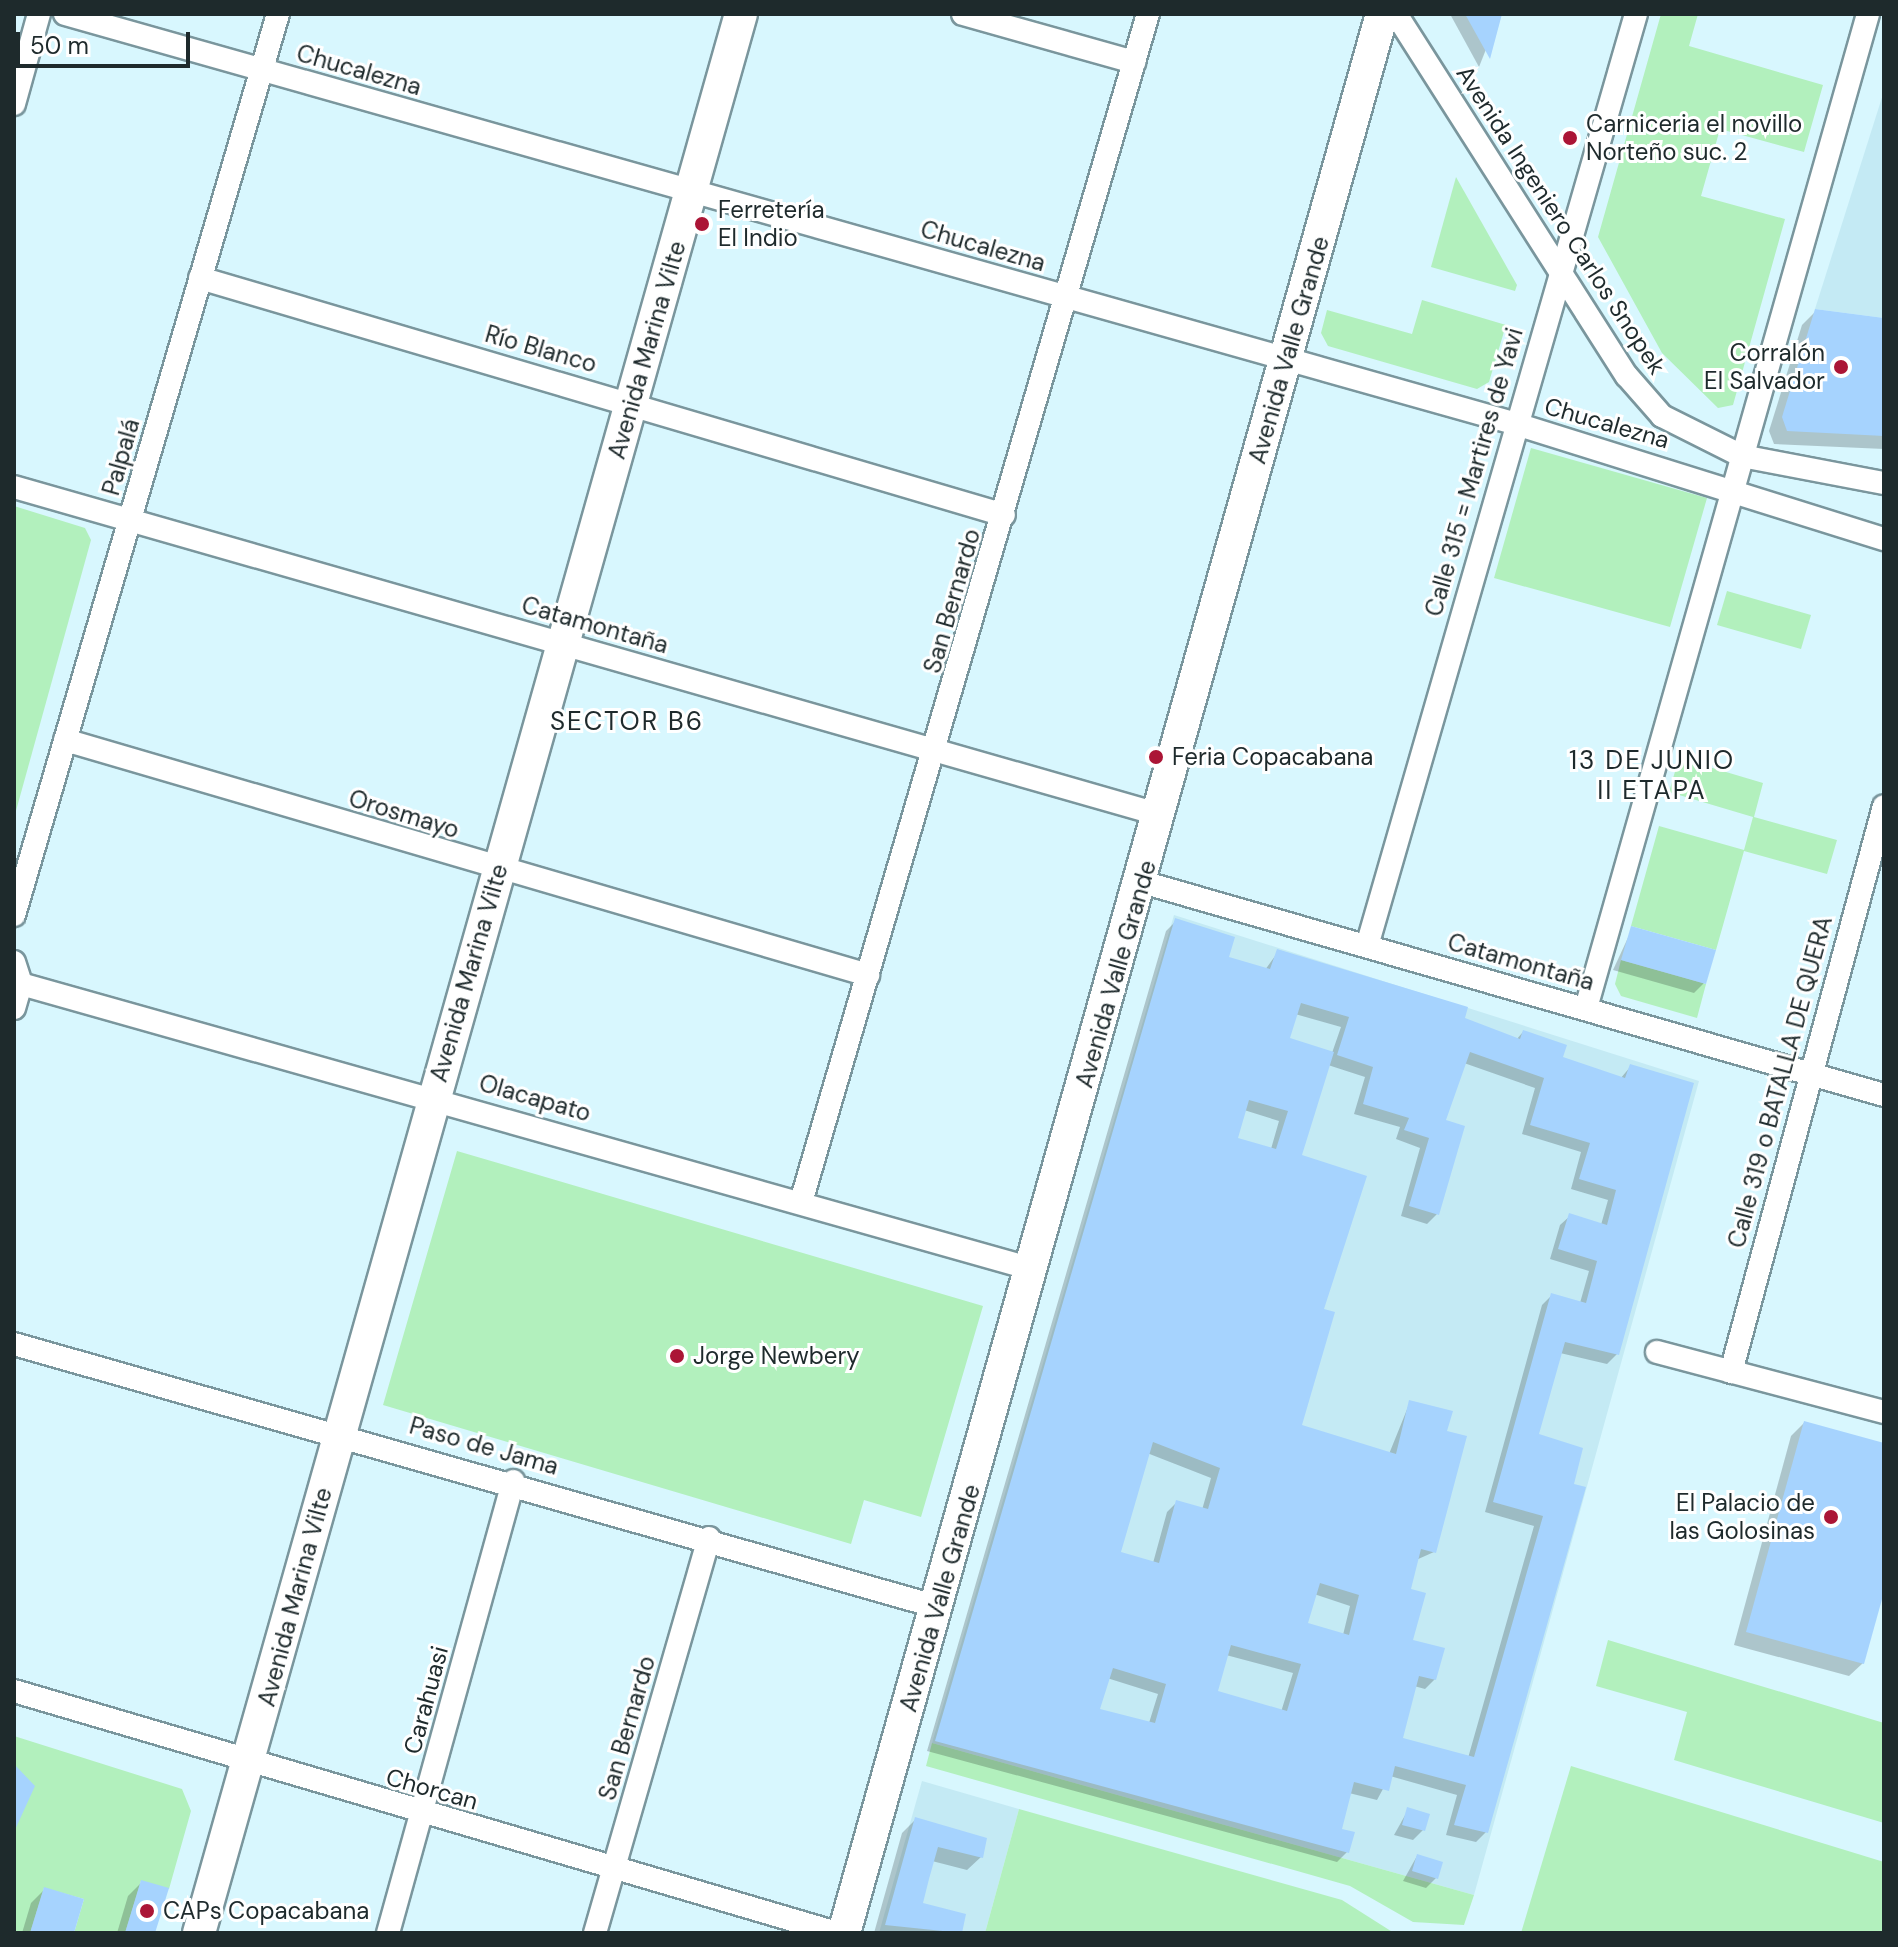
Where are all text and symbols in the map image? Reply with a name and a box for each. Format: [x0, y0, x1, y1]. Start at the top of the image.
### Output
scale bar [20, 16, 194, 66]
text: 50 m [30, 30, 89, 61]
street label: Chucalezna [293, 38, 425, 102]
street label: Avenida Ingeniero Carlos Snopek [1450, 60, 1672, 380]
place label: Carniceria el novillo Norteño suc. 2 [1586, 110, 1802, 166]
marker: Carniceria el novillo Norteño suc. 2 [1561, 129, 1579, 147]
place label: Ferretería El Indio [718, 196, 824, 252]
street label: Chucalezna [917, 214, 1049, 278]
marker: Ferretería El Indio [693, 215, 711, 233]
street label: Avenida Valle Grande [1243, 233, 1335, 467]
street label: Avenida Marina Vilte [602, 238, 692, 462]
street label: Río Blanco [482, 319, 600, 379]
street label: Calle 315 = Martires de Yavi [1419, 324, 1529, 620]
place label: Corralón El Salvador [1704, 339, 1825, 395]
marker: Corralón El Salvador [1832, 358, 1850, 376]
street label: Chucalezna [1541, 391, 1673, 455]
street label: Palpalá [96, 415, 146, 499]
street label: San Bernardo [918, 526, 986, 676]
street label: Catamontaña [518, 590, 672, 660]
district label: SECTOR B6 [550, 706, 704, 738]
place label: Feria Copacabana [1172, 743, 1373, 771]
district label: 13 DE JUNIO II ETAPA [1569, 745, 1735, 806]
marker: Feria Copacabana [1147, 748, 1165, 766]
street label: Orosmayo [345, 784, 463, 844]
street label: Avenida Valle Grande [1070, 857, 1162, 1091]
street label: Avenida Marina Vilte [424, 861, 514, 1085]
street label: Calle 319 o BATALLA DE QUERA [1722, 913, 1838, 1251]
street label: Catamontaña [1444, 927, 1598, 997]
street label: Olacapato [476, 1068, 594, 1128]
place label: Jorge Newbery [693, 1342, 860, 1370]
marker: Jorge Newbery [668, 1347, 686, 1365]
street label: Paso de Jama [406, 1411, 562, 1481]
street label: Avenida Valle Grande [894, 1481, 986, 1715]
street label: Avenida Marina Vilte [252, 1484, 338, 1710]
place label: El Palacio de las Golosinas [1669, 1489, 1815, 1545]
marker: El Palacio de las Golosinas [1822, 1508, 1840, 1526]
street label: Carahuasi [398, 1643, 454, 1757]
street label: San Bernardo [593, 1653, 661, 1803]
street label: Chorcan [383, 1762, 481, 1816]
place label: CAPs Copacabana [163, 1897, 369, 1925]
marker: CAPs Copacabana [138, 1902, 156, 1920]

